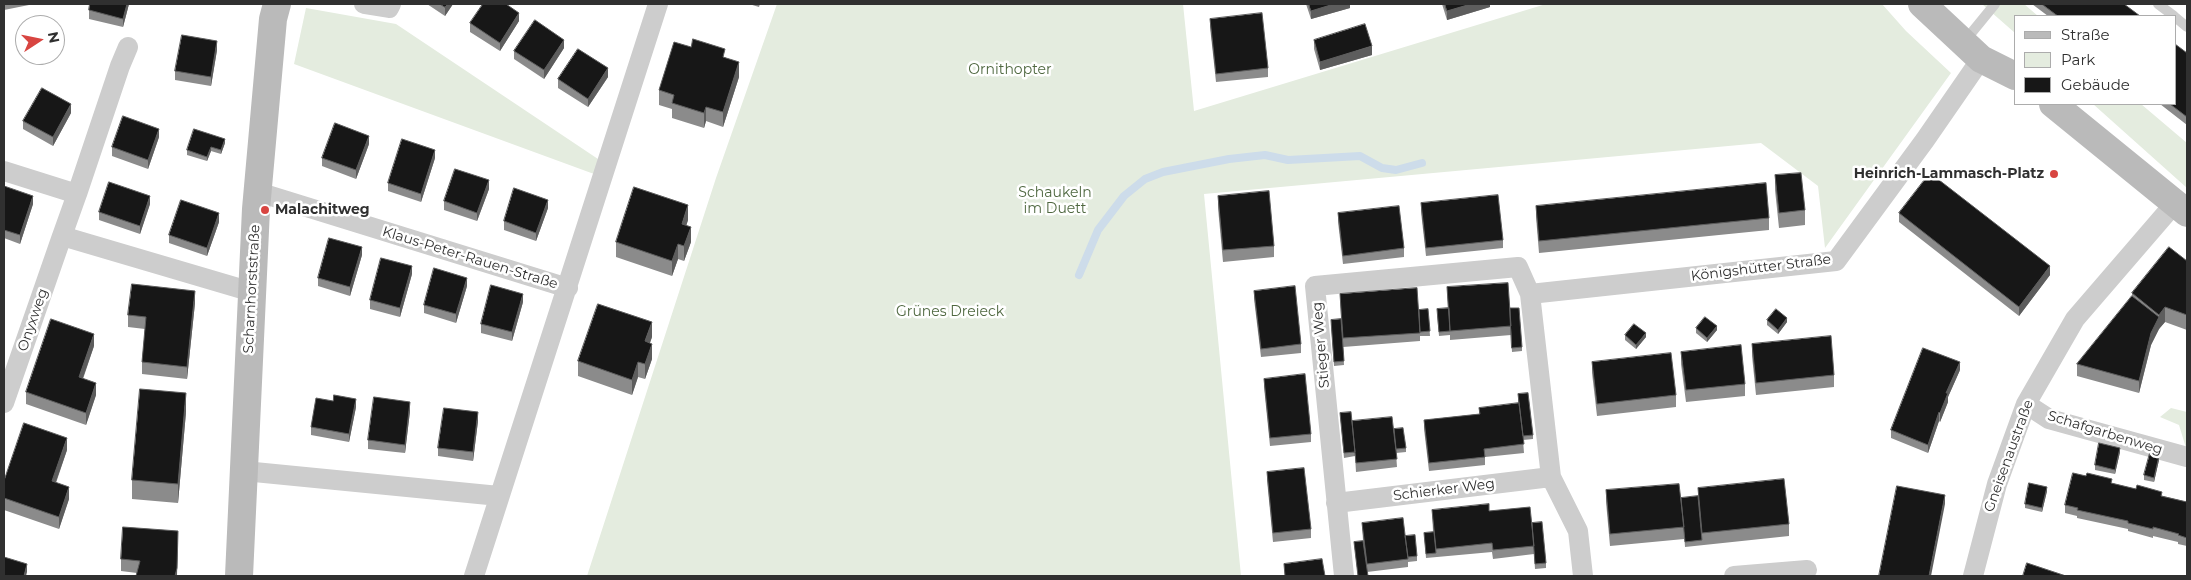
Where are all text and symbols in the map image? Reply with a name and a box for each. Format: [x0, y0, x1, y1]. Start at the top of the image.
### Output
north arrow [15, 15, 65, 65]
legend [2014, 15, 2176, 105]
text: Straße [2061, 25, 2110, 44]
text: N [44, 30, 64, 45]
text: Park [2061, 50, 2095, 69]
park label: Ornithopter [968, 62, 1052, 78]
text: Gebäude [2061, 75, 2130, 94]
place label: Heinrich-Lammasch-Platz [1854, 166, 2044, 182]
marker: Heinrich-Lammasch-Platz [2048, 168, 2060, 180]
park label: Schaukeln im Duett [1018, 185, 1092, 218]
place label: Malachitweg [275, 202, 370, 218]
marker: Malachitweg [259, 204, 271, 216]
street label: Klaus-Peter-Rauen-Straße [380, 223, 560, 293]
street label: Scharnhorststraße [240, 224, 264, 354]
street label: Königshütter Straße [1690, 251, 1832, 285]
street label: Onyxweg [14, 286, 52, 354]
street label: Stieger Weg [1309, 301, 1333, 389]
park label: Grünes Dreieck [896, 304, 1004, 320]
street label: Gneisenaustraße [1981, 397, 2037, 515]
street label: Schafgarbenweg [2045, 407, 2165, 459]
street label: Schierker Weg [1392, 475, 1496, 505]

